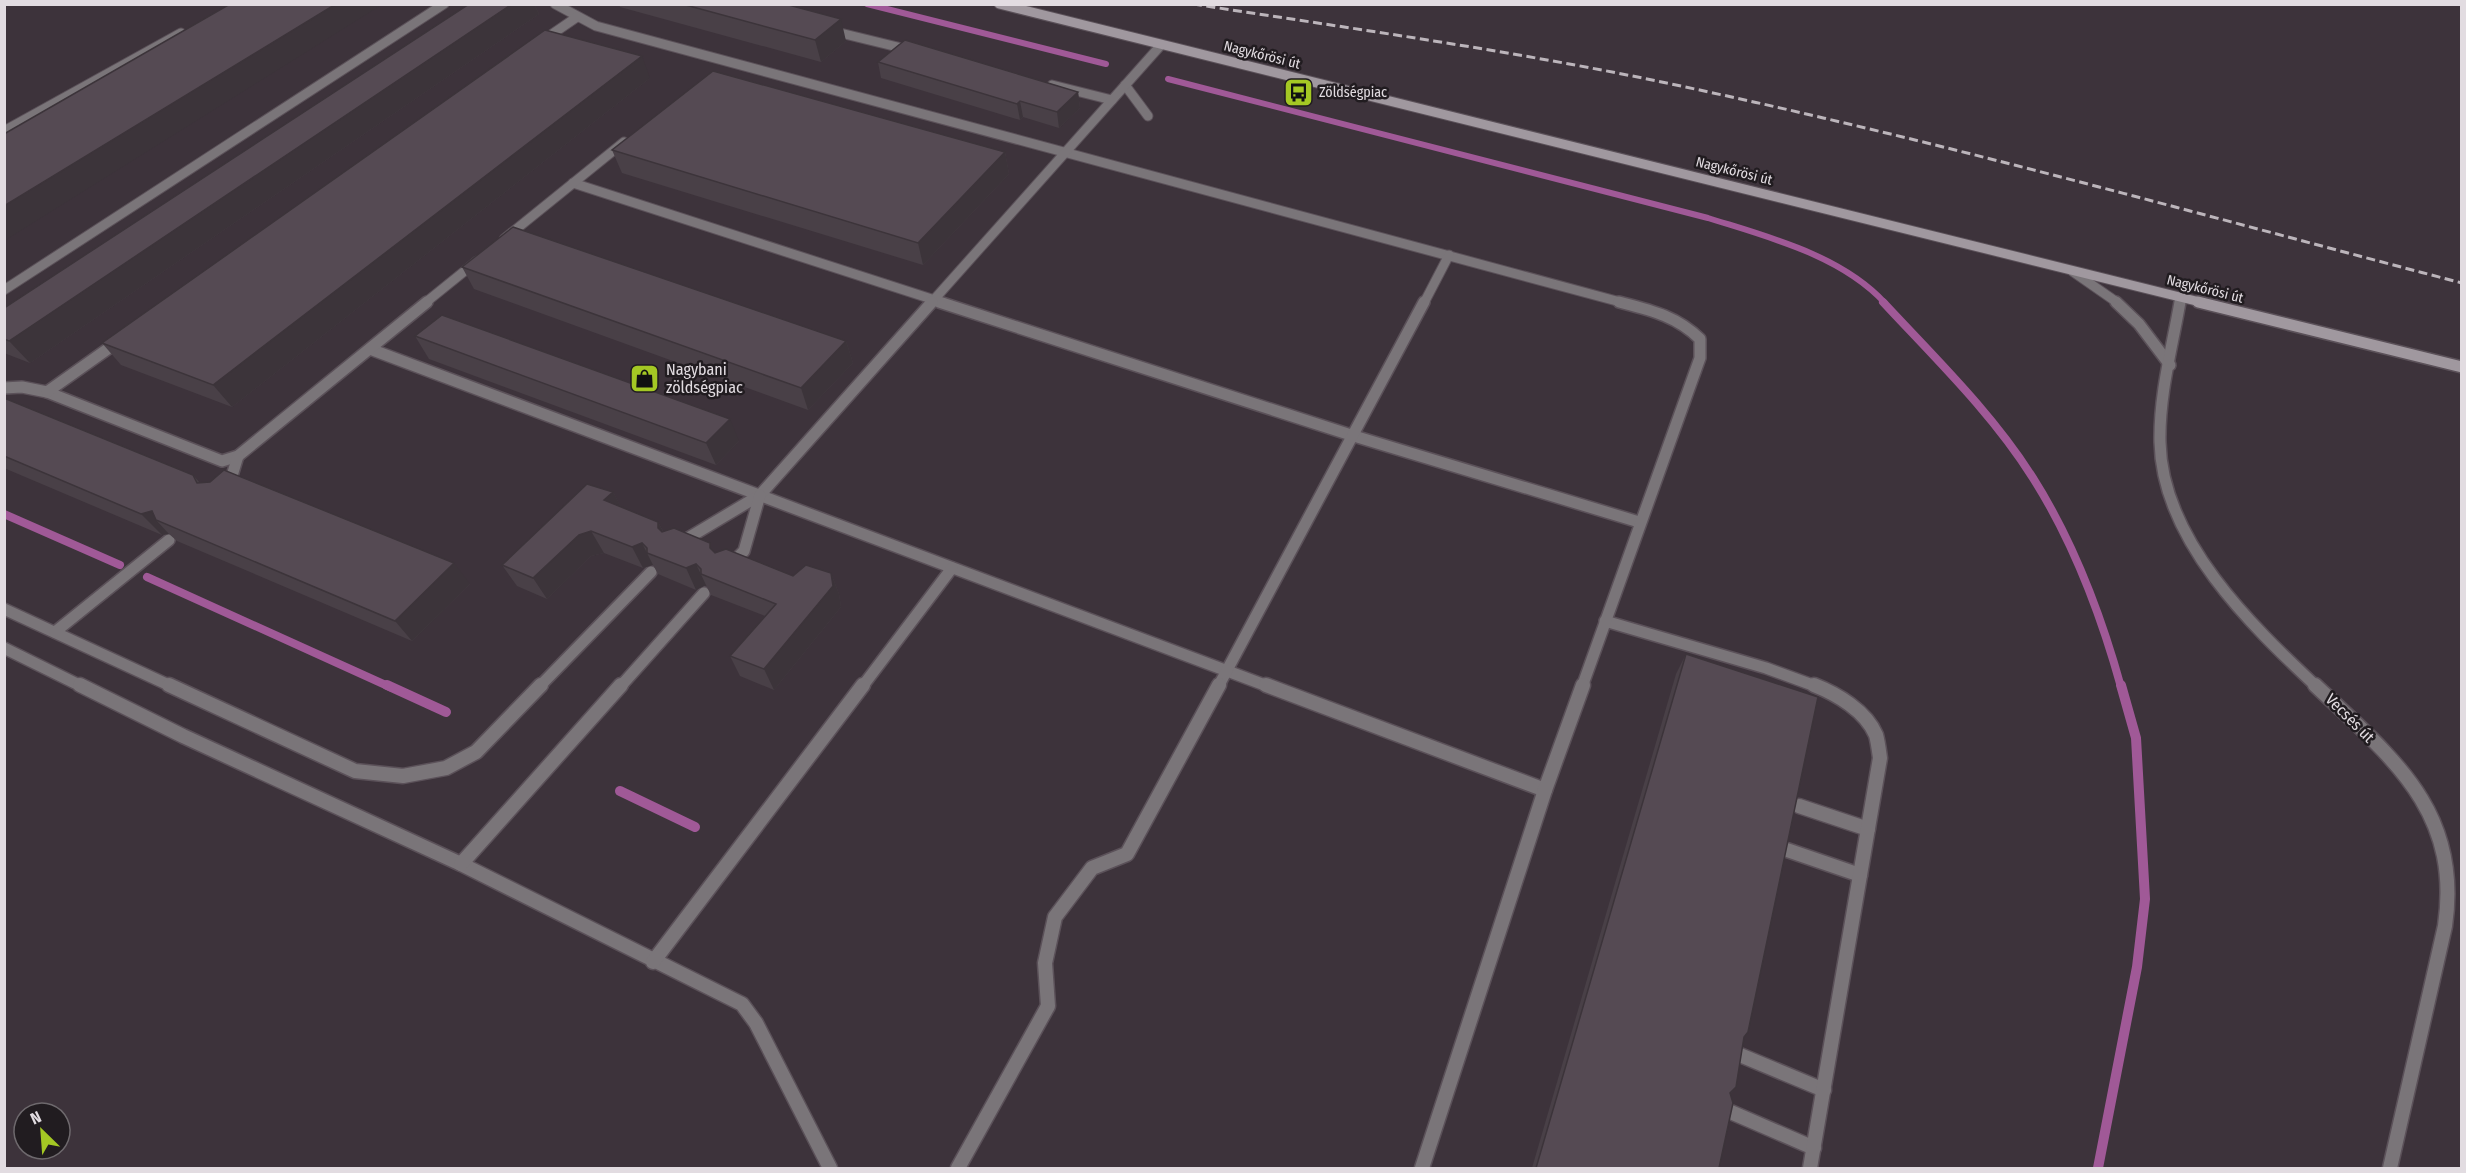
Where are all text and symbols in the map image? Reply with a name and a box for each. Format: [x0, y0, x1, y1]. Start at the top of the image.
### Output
street label: Nagykőrösi út [1222, 37, 1302, 73]
bus stop icon: Zöldségpiac [1282, 76, 1314, 108]
place label: Zöldségpiac [1319, 84, 1387, 101]
street label: Nagykőrösi út [1694, 153, 1774, 189]
street label: Nagykőrösi út [2165, 271, 2245, 307]
place label: Nagybani zöldségpiac [666, 360, 743, 397]
shop icon: Nagybani zöldségpiac [629, 362, 661, 394]
street label: Vecsés út [2322, 690, 2379, 747]
north arrow [12, 1101, 72, 1161]
text: N [28, 1107, 44, 1128]

